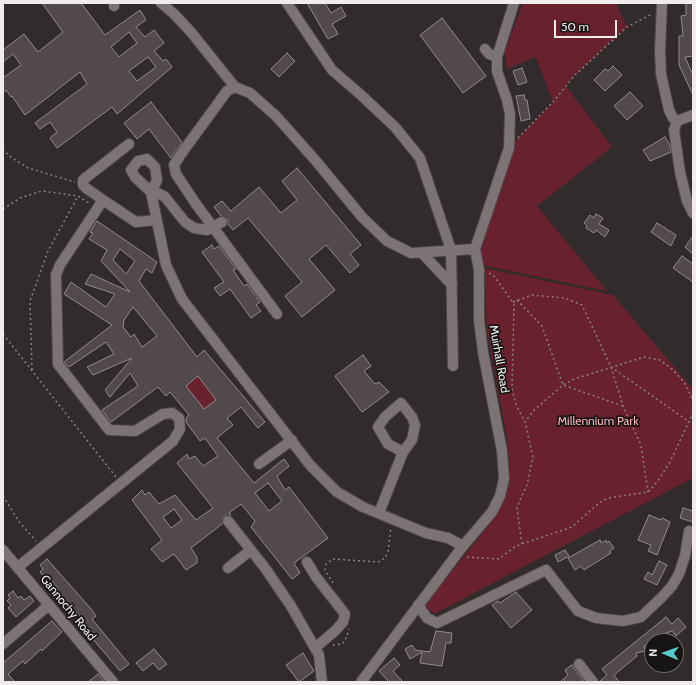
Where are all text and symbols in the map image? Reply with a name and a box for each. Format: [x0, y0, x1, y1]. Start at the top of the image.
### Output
scale bar [556, 12, 619, 38]
text: 50 m [561, 19, 589, 34]
street label: Muirhall Road [486, 324, 512, 394]
park label: Millennium Park [557, 414, 639, 428]
street label: Gannochy Road [37, 572, 99, 644]
north arrow [644, 633, 684, 673]
text: N [646, 648, 660, 657]

